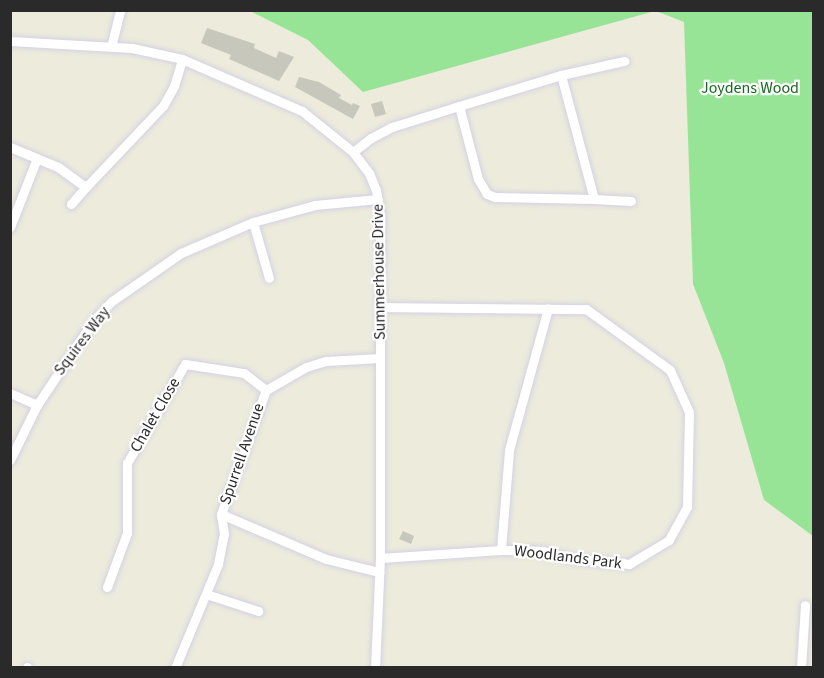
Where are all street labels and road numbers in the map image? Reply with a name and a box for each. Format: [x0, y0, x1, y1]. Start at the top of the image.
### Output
street label: Summerhouse Drive [368, 204, 390, 340]
street label: Squires Way [50, 303, 114, 379]
street label: Chalet Close [126, 374, 184, 456]
street label: Spurrell Avenue [216, 401, 268, 507]
street label: Woodlands Park [513, 541, 623, 573]

